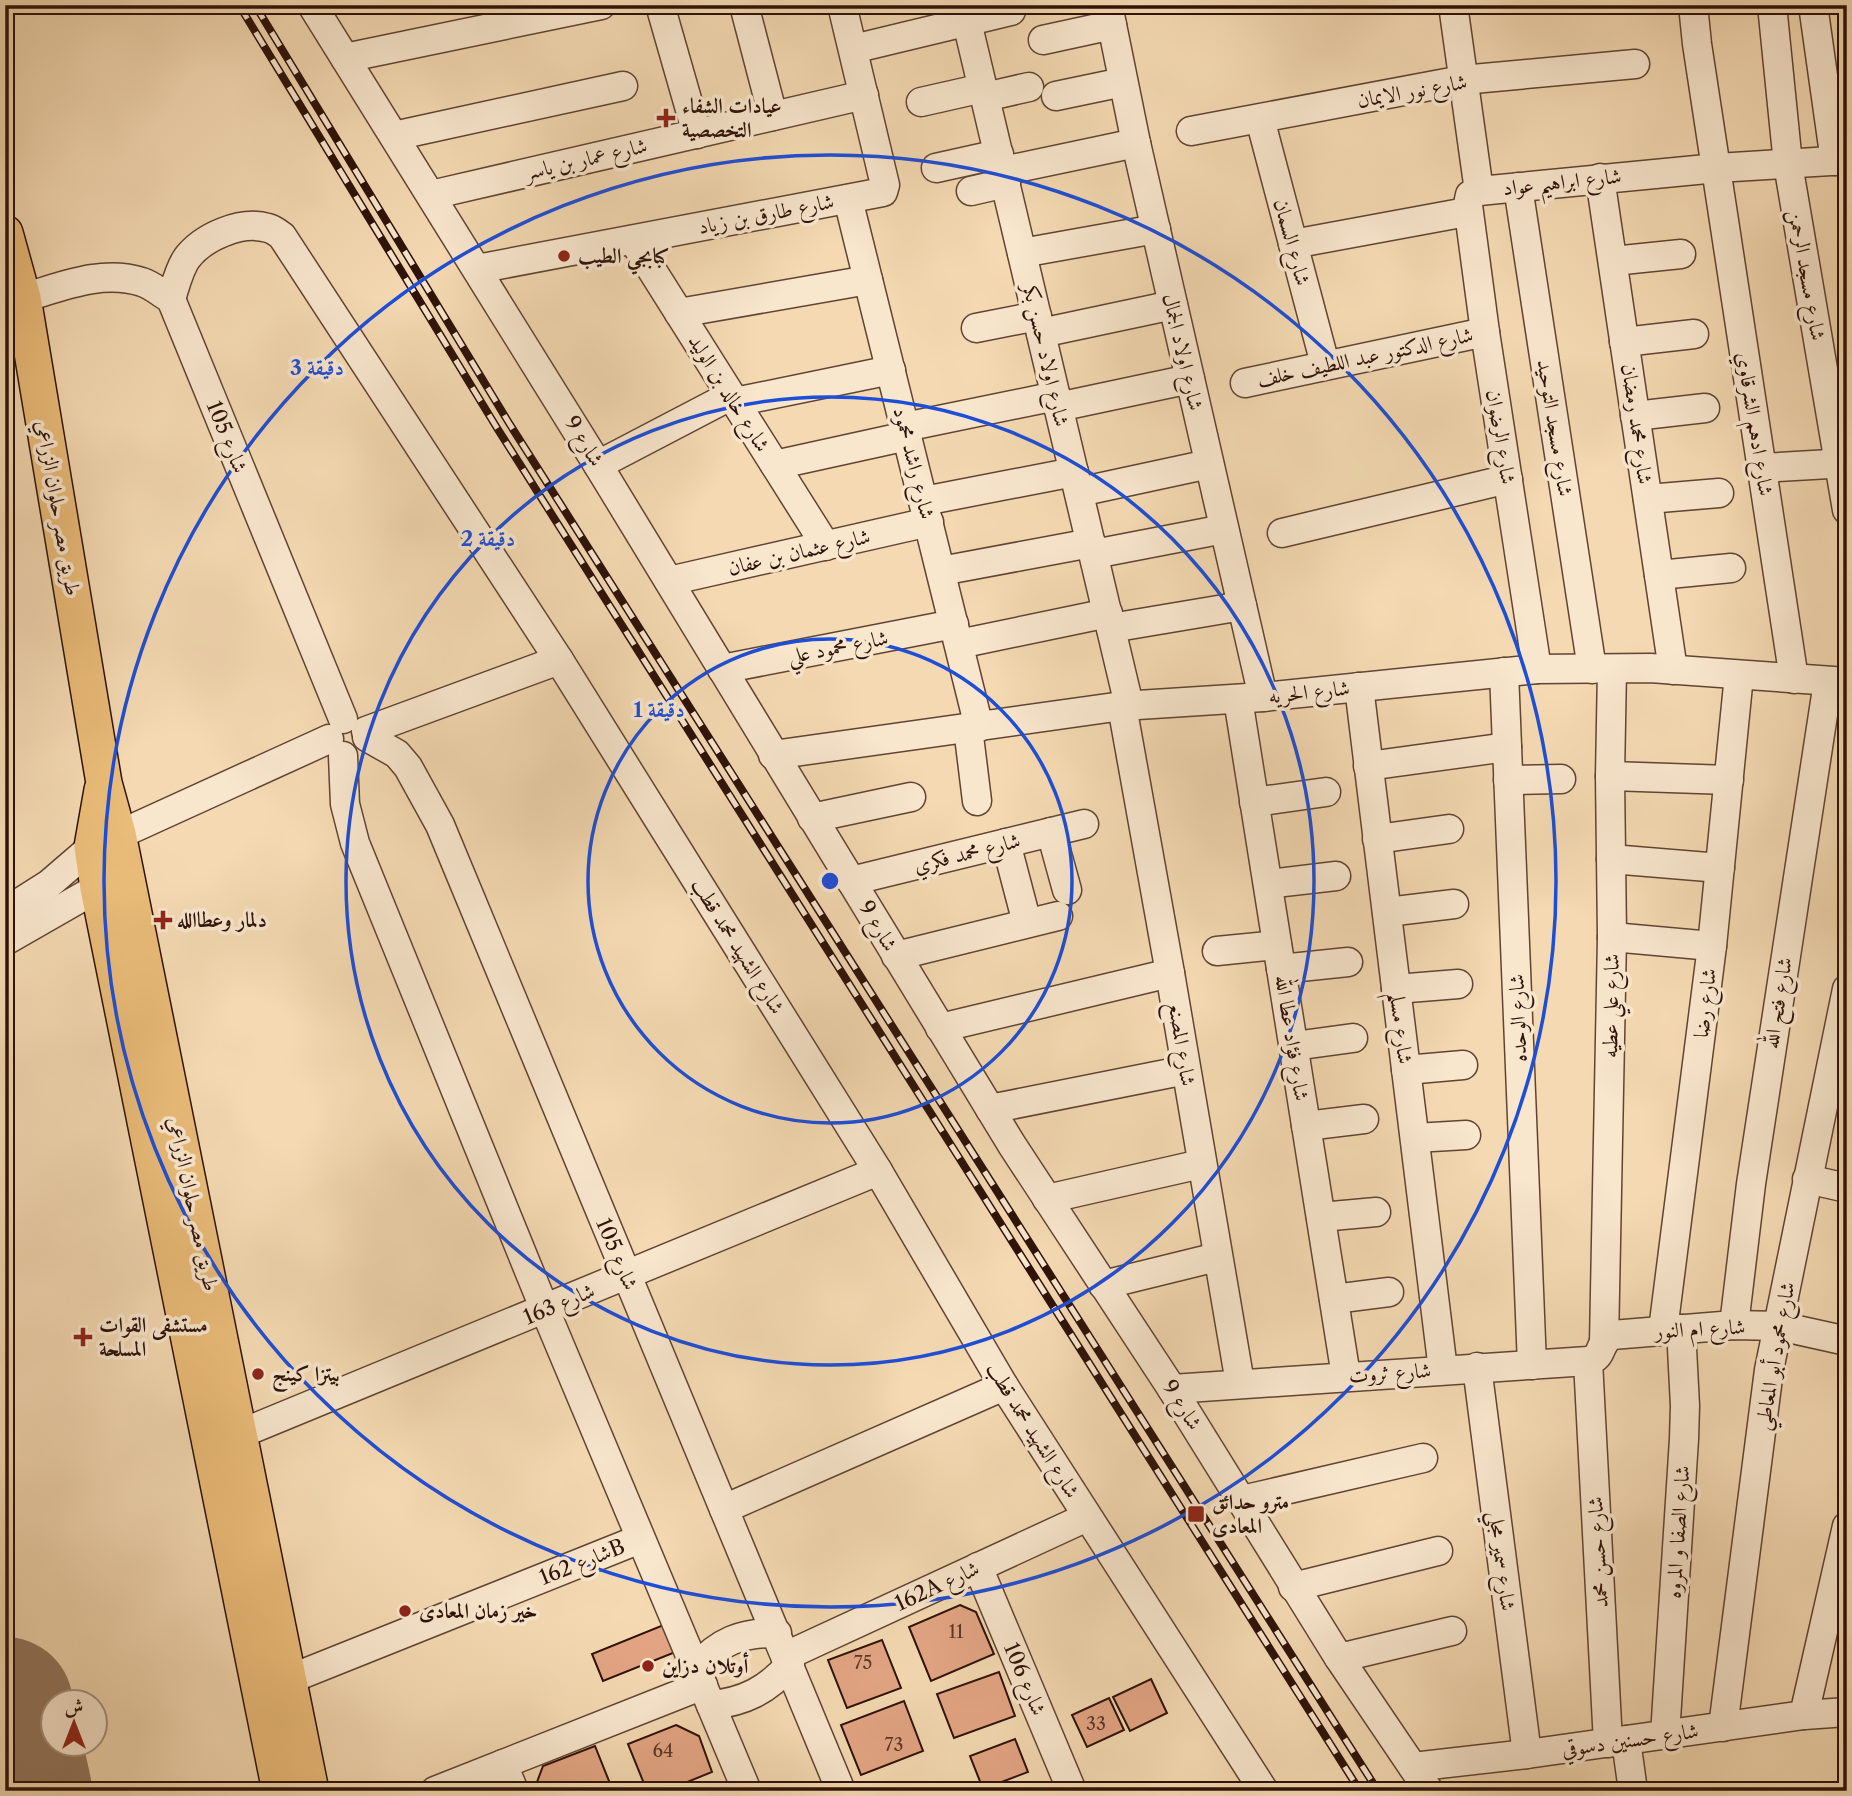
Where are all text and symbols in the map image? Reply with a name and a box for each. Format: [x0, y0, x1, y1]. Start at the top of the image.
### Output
street label: شارع نور الايمان [1355, 69, 1470, 118]
place label: عيادات الشفاء التخصصية [682, 93, 782, 142]
marker: عيادات الشفاء التخصصية [656, 108, 676, 128]
street label: شارع عمار بن ياسر [520, 132, 651, 191]
street label: شارع ابراهيم عواد [1501, 163, 1624, 209]
street label: شارع طارق بن زياد [696, 188, 837, 245]
street label: شارع السمان [1263, 196, 1316, 290]
street label: شارع مسجد الرحمن [1778, 208, 1831, 343]
place label: كبابجي الطيب [578, 243, 669, 275]
marker: كبابجي الطيب [556, 248, 572, 264]
street label: شارع اولاد حسن بكر [1012, 279, 1075, 430]
street label: شارع اولاد الجمال [1152, 291, 1209, 414]
street label: شارع الدكتور عبد اللطيف خلف [1254, 321, 1477, 398]
street label: شارع خالد بن الوليد [678, 329, 775, 459]
street label: شارع ادهم الشرقاوي [1724, 350, 1779, 499]
text: 3 دقيقة [290, 355, 344, 380]
street label: شارع مسجد التوحيد [1526, 358, 1579, 499]
street label: شارع محمد رمضان [1611, 362, 1658, 487]
street label: شارع الرضوان [1476, 388, 1521, 487]
street label: شارع 105 [196, 397, 253, 479]
street label: شارع راشد محمود [883, 404, 940, 523]
street label: شارع 9 [554, 411, 609, 474]
street label: طريق مصر حلوان الزراعي [26, 418, 86, 598]
street label: شارع عثمان بن عفان [725, 523, 874, 586]
text: 2 دقيقة [461, 526, 515, 551]
street label: شارع محمود علي [786, 625, 892, 676]
street label: شارع الحريه [1267, 675, 1351, 714]
text: 1 دقيقة [633, 697, 685, 722]
street label: شارع محمد فكري [911, 827, 1024, 884]
centre of rings [818, 869, 842, 893]
street label: شارع الشهيد محمد قطب [681, 873, 790, 1022]
street label: شارع 9 [849, 896, 903, 959]
place label: دلمار وعطاالله [177, 907, 267, 933]
marker: دلمار وعطاالله [155, 912, 171, 928]
street label: شارع علي عطيه [1597, 954, 1632, 1059]
street label: شارع فتح الله [1754, 955, 1804, 1052]
street label: شارع رضا [1688, 967, 1727, 1040]
street label: شارع فؤاد عطا الله [1264, 973, 1319, 1104]
street label: شارع الوحده [1503, 973, 1538, 1062]
street label: شارع مسلم [1376, 991, 1418, 1066]
street label: شارع المصنع [1157, 1000, 1201, 1089]
street label: طريق مصر حلوان الزراعي [158, 1114, 224, 1294]
street label: شارع 105 [586, 1214, 644, 1296]
street label: شارع 163 [520, 1277, 600, 1335]
street label: شارع محمود أبو المعاطي [1747, 1279, 1808, 1433]
place label: مستشفى القوات المسلحة [99, 1312, 208, 1361]
street label: شارع ام النور [1652, 1314, 1746, 1349]
marker: مستشفى القوات المسلحة [73, 1327, 93, 1347]
street label: شارع الشهيد محمد قطب [976, 1357, 1085, 1506]
street label: شارع ثروت [1348, 1357, 1432, 1394]
place label: بيتزا كينج [272, 1361, 340, 1393]
marker: بيتزا كينج [250, 1366, 266, 1382]
street label: شارع 9 [1152, 1375, 1208, 1438]
street label: شارع الصفا و المروه [1660, 1465, 1701, 1600]
place label: مترو حدائق المعادى [1212, 1489, 1289, 1538]
street label: شارع حسن محمد [1582, 1495, 1619, 1608]
marker: مترو حدائق المعادى [1186, 1504, 1206, 1524]
street label: شارع سمير مجلي [1476, 1510, 1521, 1613]
street label: شارع 162B [535, 1533, 630, 1596]
street label: 162A شارع [891, 1555, 985, 1621]
place label: خير زمان المعادى [419, 1598, 537, 1624]
marker: خير زمان المعادى [397, 1603, 413, 1619]
house number: 11 [948, 1621, 964, 1643]
street label: شارع 106 [993, 1639, 1052, 1721]
place label: أوتلان دزاين [662, 1652, 749, 1679]
house number: 75 [854, 1652, 872, 1674]
marker: أوتلان دزاين [640, 1658, 656, 1674]
north arrow [38, 1688, 108, 1758]
text: ش [65, 1695, 83, 1718]
house number: 33 [1086, 1713, 1106, 1735]
street label: شارع حسنين دسوقي [1560, 1718, 1701, 1767]
house number: 73 [885, 1734, 903, 1756]
house number: 64 [653, 1740, 673, 1762]

